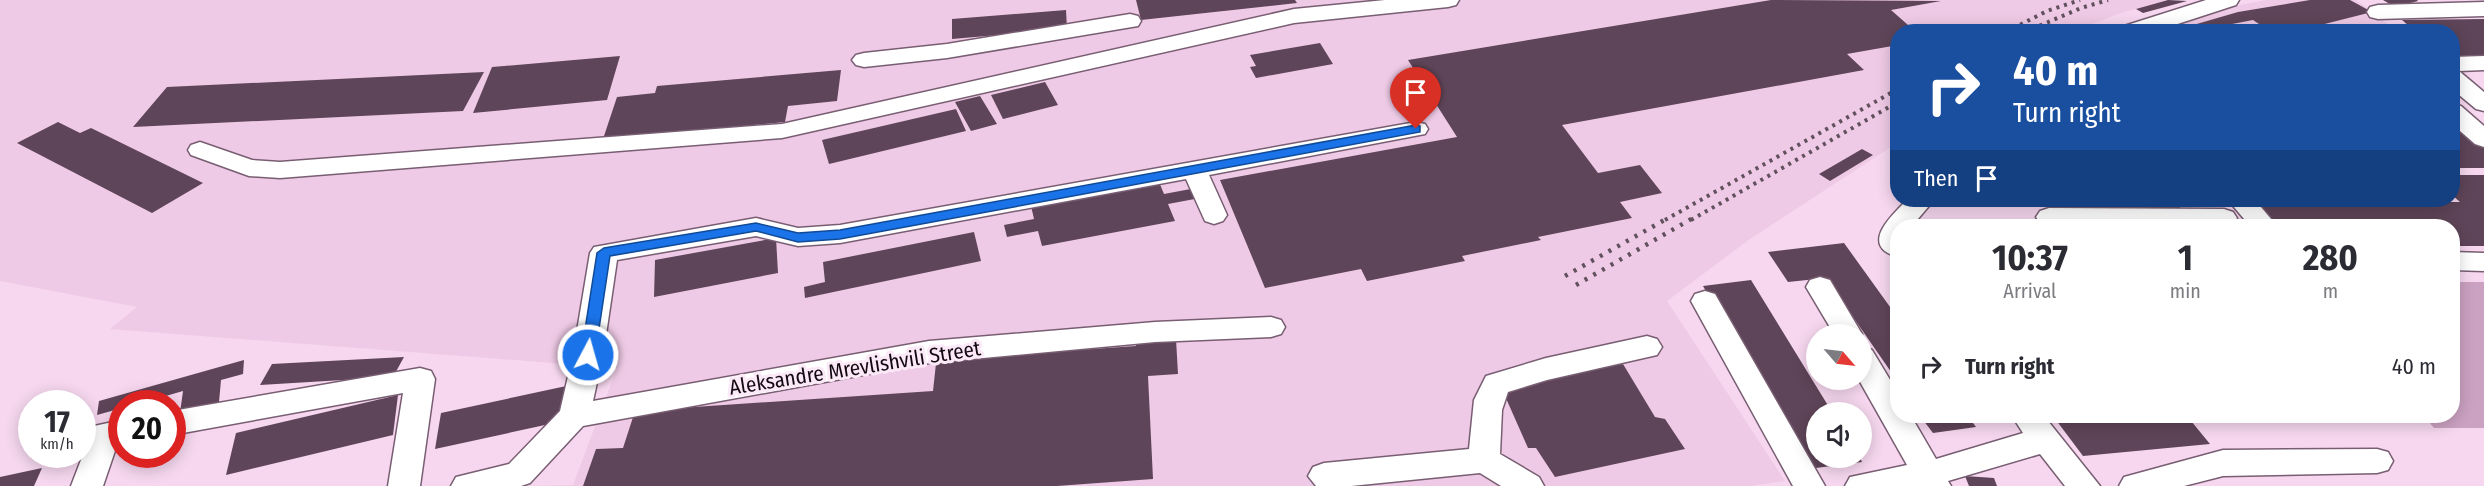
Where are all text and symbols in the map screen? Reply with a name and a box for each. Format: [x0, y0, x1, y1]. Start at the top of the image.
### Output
text: 40 m [2013, 46, 2098, 96]
icon: right [1914, 48, 1992, 126]
pin [1390, 67, 1441, 129]
icon: arrive [1399, 76, 1432, 109]
text: Turn right [2013, 97, 2121, 129]
icon: arrive [1970, 162, 2003, 195]
text: Then [1914, 165, 1958, 192]
text: 10:37 [1992, 236, 2068, 280]
text: 1 [2178, 236, 2193, 280]
text: 280 [2303, 236, 2358, 280]
text: Arrival [2003, 279, 2056, 303]
text: min [2170, 279, 2201, 303]
text: m [2323, 279, 2338, 303]
position arrow [556, 323, 620, 387]
north arrow [1806, 324, 1872, 390]
map controls [1806, 324, 1872, 468]
street label: Aleksandre Mrevlishvili Street [727, 335, 983, 401]
icon: right [1914, 350, 1947, 383]
text: Turn right [1965, 353, 2054, 380]
text: 40 m [2392, 353, 2436, 380]
speed limit sign: 20 [108, 390, 186, 468]
button: sound [1806, 402, 1872, 468]
text: 17 [44, 404, 70, 440]
text: km/h [40, 435, 74, 453]

